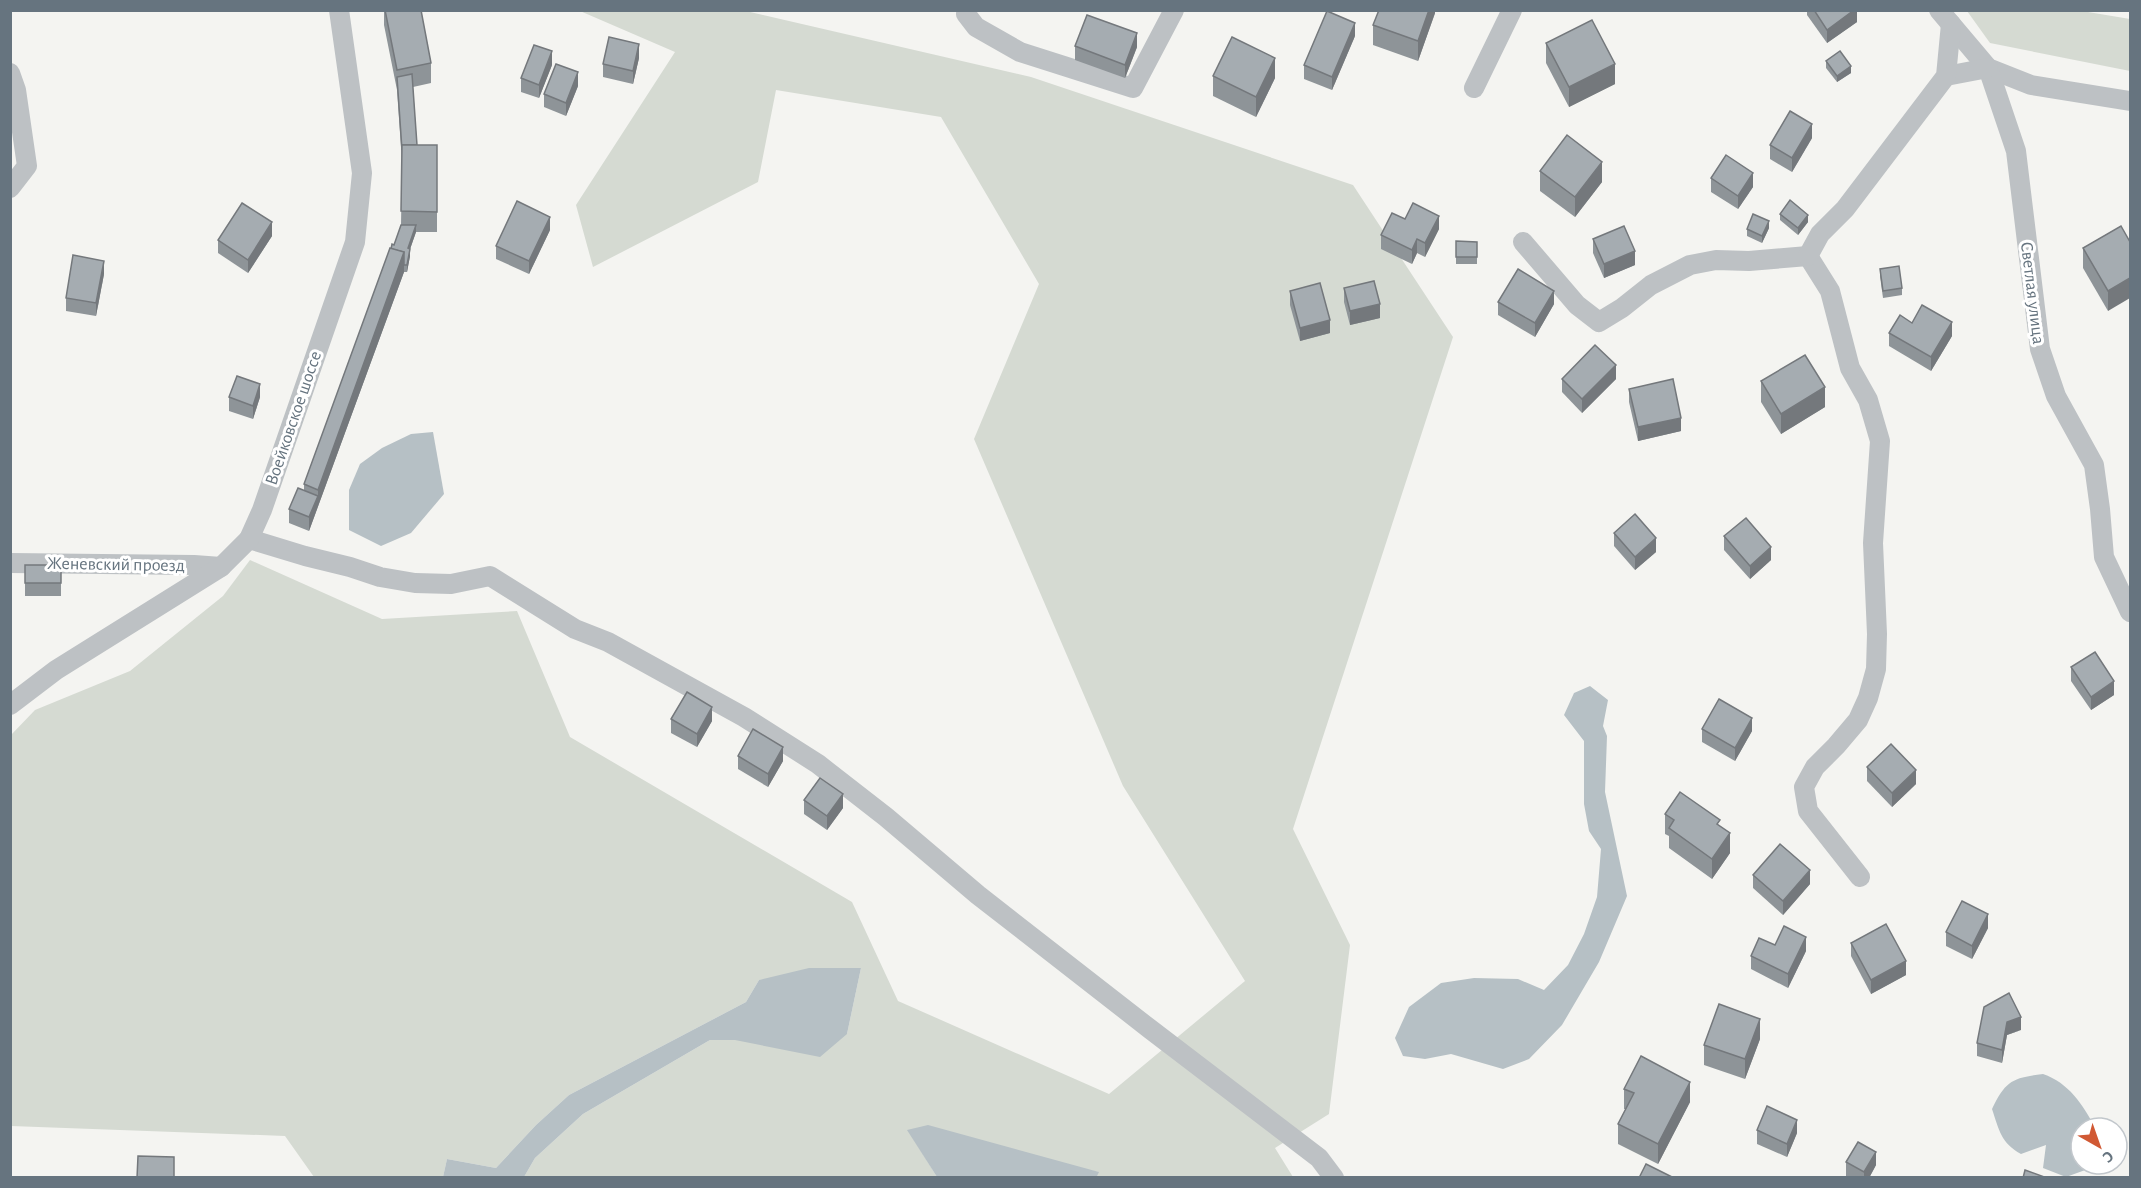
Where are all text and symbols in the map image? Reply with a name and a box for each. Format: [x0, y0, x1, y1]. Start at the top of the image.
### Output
street label: Светлая улица [2017, 241, 2047, 345]
street label: Воейковское шоссе [263, 349, 325, 488]
street label: Женевский проезд [47, 555, 185, 575]
north arrow [2069, 1116, 2129, 1176]
text: С [2099, 1148, 2117, 1166]

